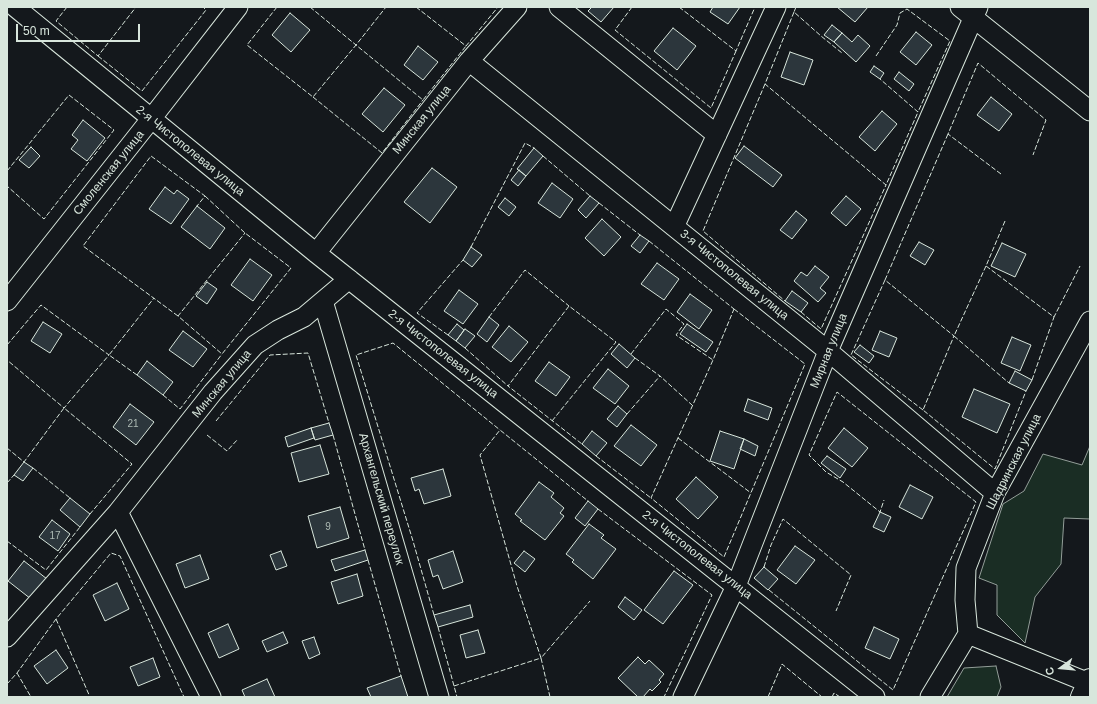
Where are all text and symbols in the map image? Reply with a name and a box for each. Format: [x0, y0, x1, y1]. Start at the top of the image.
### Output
scale bar [18, 16, 142, 42]
text: 50 m [23, 24, 50, 38]
street label: Минская улица [390, 83, 454, 157]
street label: 2-я Чистополевая улица [133, 103, 247, 199]
street label: Смоленская улица [70, 128, 148, 218]
street label: 3-я Чистополевая улица [677, 227, 791, 323]
street label: 2-я Чистополевая улица [385, 307, 501, 401]
street label: Мирная улица [807, 311, 851, 391]
street label: Минская улица [189, 347, 255, 421]
street label: Шадринская улица [984, 412, 1044, 512]
house number: 21 [127, 418, 139, 430]
street label: Архангельский переулок [355, 431, 407, 567]
street label: 2-я Чистополевая улица [639, 508, 755, 602]
house number: 9 [325, 521, 331, 533]
house number: 17 [49, 530, 61, 542]
north arrow [1041, 648, 1081, 688]
text: С [1043, 666, 1056, 677]

